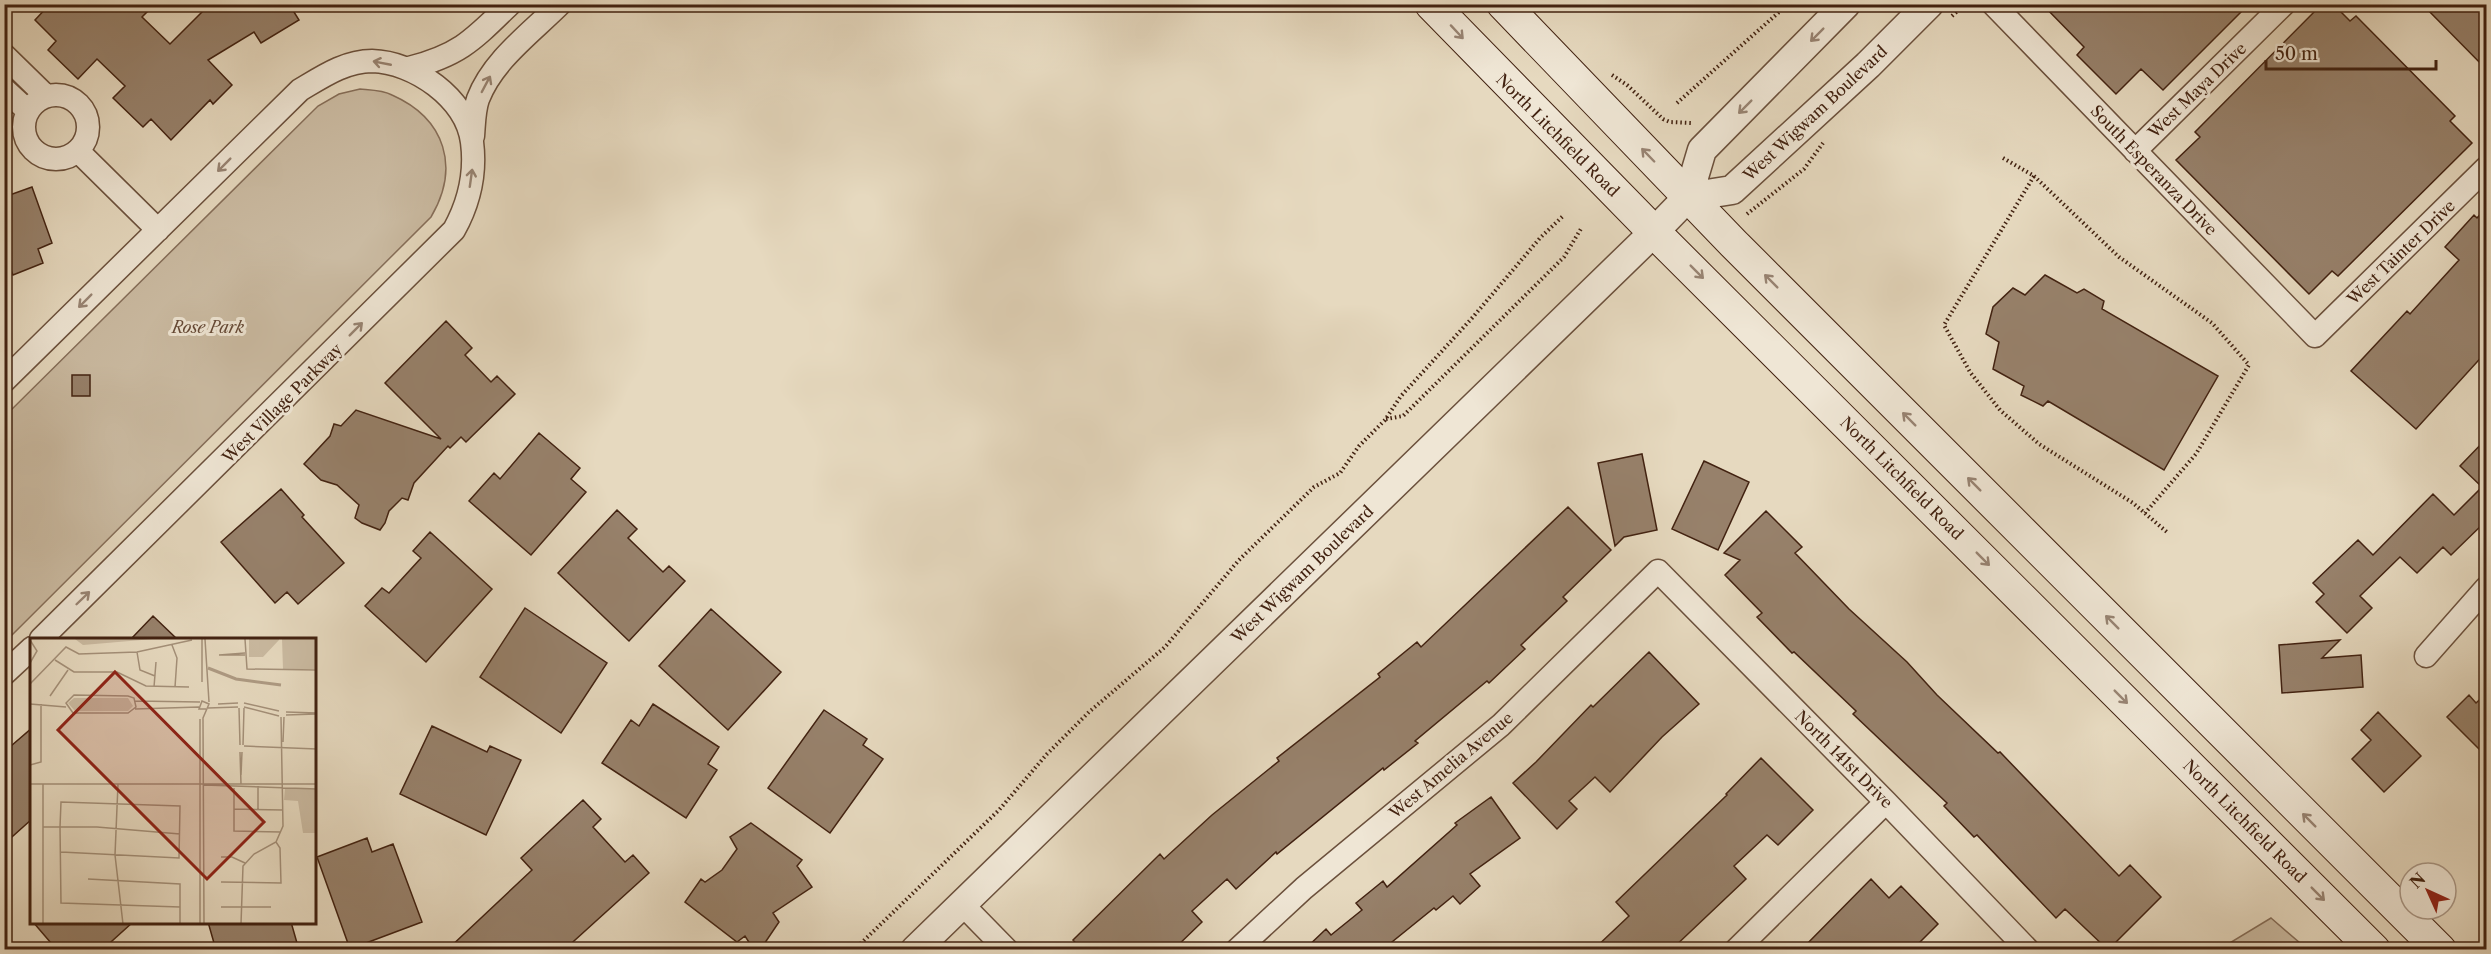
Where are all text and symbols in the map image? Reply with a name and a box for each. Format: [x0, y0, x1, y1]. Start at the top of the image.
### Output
one-way arrow [1450, 24, 1464, 39]
one-way arrow [1809, 27, 1824, 42]
scale bar [2266, 33, 2436, 71]
street label: West Maya Drive [2143, 38, 2250, 143]
street label: West Wigwam Boulevard [1738, 41, 1891, 186]
text: 50 m [2275, 43, 2318, 65]
one-way arrow [372, 57, 392, 68]
street label: North Litchfield Road [1492, 69, 1624, 201]
one-way arrow [480, 76, 492, 93]
one-way arrow [1738, 99, 1753, 114]
street label: South Esperanza Drive [2087, 101, 2221, 239]
one-way arrow [1641, 147, 1655, 162]
one-way arrow [217, 157, 232, 172]
one-way arrow [466, 168, 477, 188]
street label: West Tainter Drive [2342, 195, 2459, 309]
one-way arrow [1689, 265, 1704, 280]
one-way arrow [1764, 274, 1779, 288]
one-way arrow [78, 294, 93, 309]
park label: Rose Park [170, 317, 245, 337]
one-way arrow [349, 321, 364, 336]
street label: West Village Parkway [217, 338, 347, 468]
one-way arrow [1902, 411, 1916, 426]
street label: North Litchfield Road [1836, 412, 1968, 544]
one-way arrow [1967, 477, 1982, 492]
street label: West Wigwam Boulevard [1226, 501, 1377, 648]
one-way arrow [1975, 551, 1990, 566]
one-way arrow [75, 591, 90, 606]
one-way arrow [2104, 615, 2119, 630]
inset map [30, 638, 316, 924]
one-way arrow [2113, 689, 2128, 704]
street label: North 141st Drive [1791, 706, 1897, 812]
street label: West Amelia Avenue [1384, 707, 1517, 823]
street label: North Litchfield Road [2179, 755, 2311, 887]
one-way arrow [2301, 812, 2316, 827]
north arrow [2398, 861, 2458, 921]
text: N [2405, 868, 2429, 892]
one-way arrow [2311, 886, 2326, 901]

